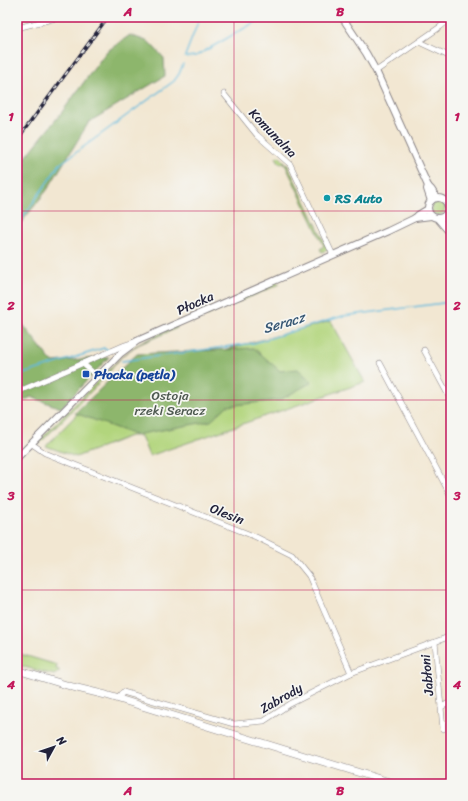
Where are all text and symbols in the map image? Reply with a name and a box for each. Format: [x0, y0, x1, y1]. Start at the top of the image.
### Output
text: A [123, 0, 132, 23]
text: B [336, 0, 345, 23]
street label: Komunalna [243, 103, 303, 164]
text: 1 [8, 105, 14, 128]
text: 1 [454, 105, 460, 128]
place label: RS Auto [334, 187, 383, 210]
marker: RS Auto [322, 193, 332, 203]
street label: Płocka [173, 284, 218, 321]
text: 2 [6, 294, 15, 317]
text: 2 [452, 294, 461, 317]
water label: Seracz [260, 304, 310, 341]
place label: Płocka (pętla) [94, 363, 176, 386]
marker: Płocka (pętla) [81, 369, 91, 379]
park label: Ostoja rzeki Seracz [134, 384, 206, 422]
text: 3 [6, 484, 15, 507]
text: 3 [452, 484, 461, 507]
street label: Olesin [206, 497, 248, 531]
street label: Jabłoni [414, 653, 440, 698]
text: 4 [6, 673, 16, 696]
text: 4 [452, 673, 462, 696]
street label: Zabrody [255, 676, 307, 720]
north arrow [34, 727, 74, 767]
text: N [51, 731, 71, 750]
text: A [123, 779, 132, 801]
text: B [336, 779, 345, 801]

